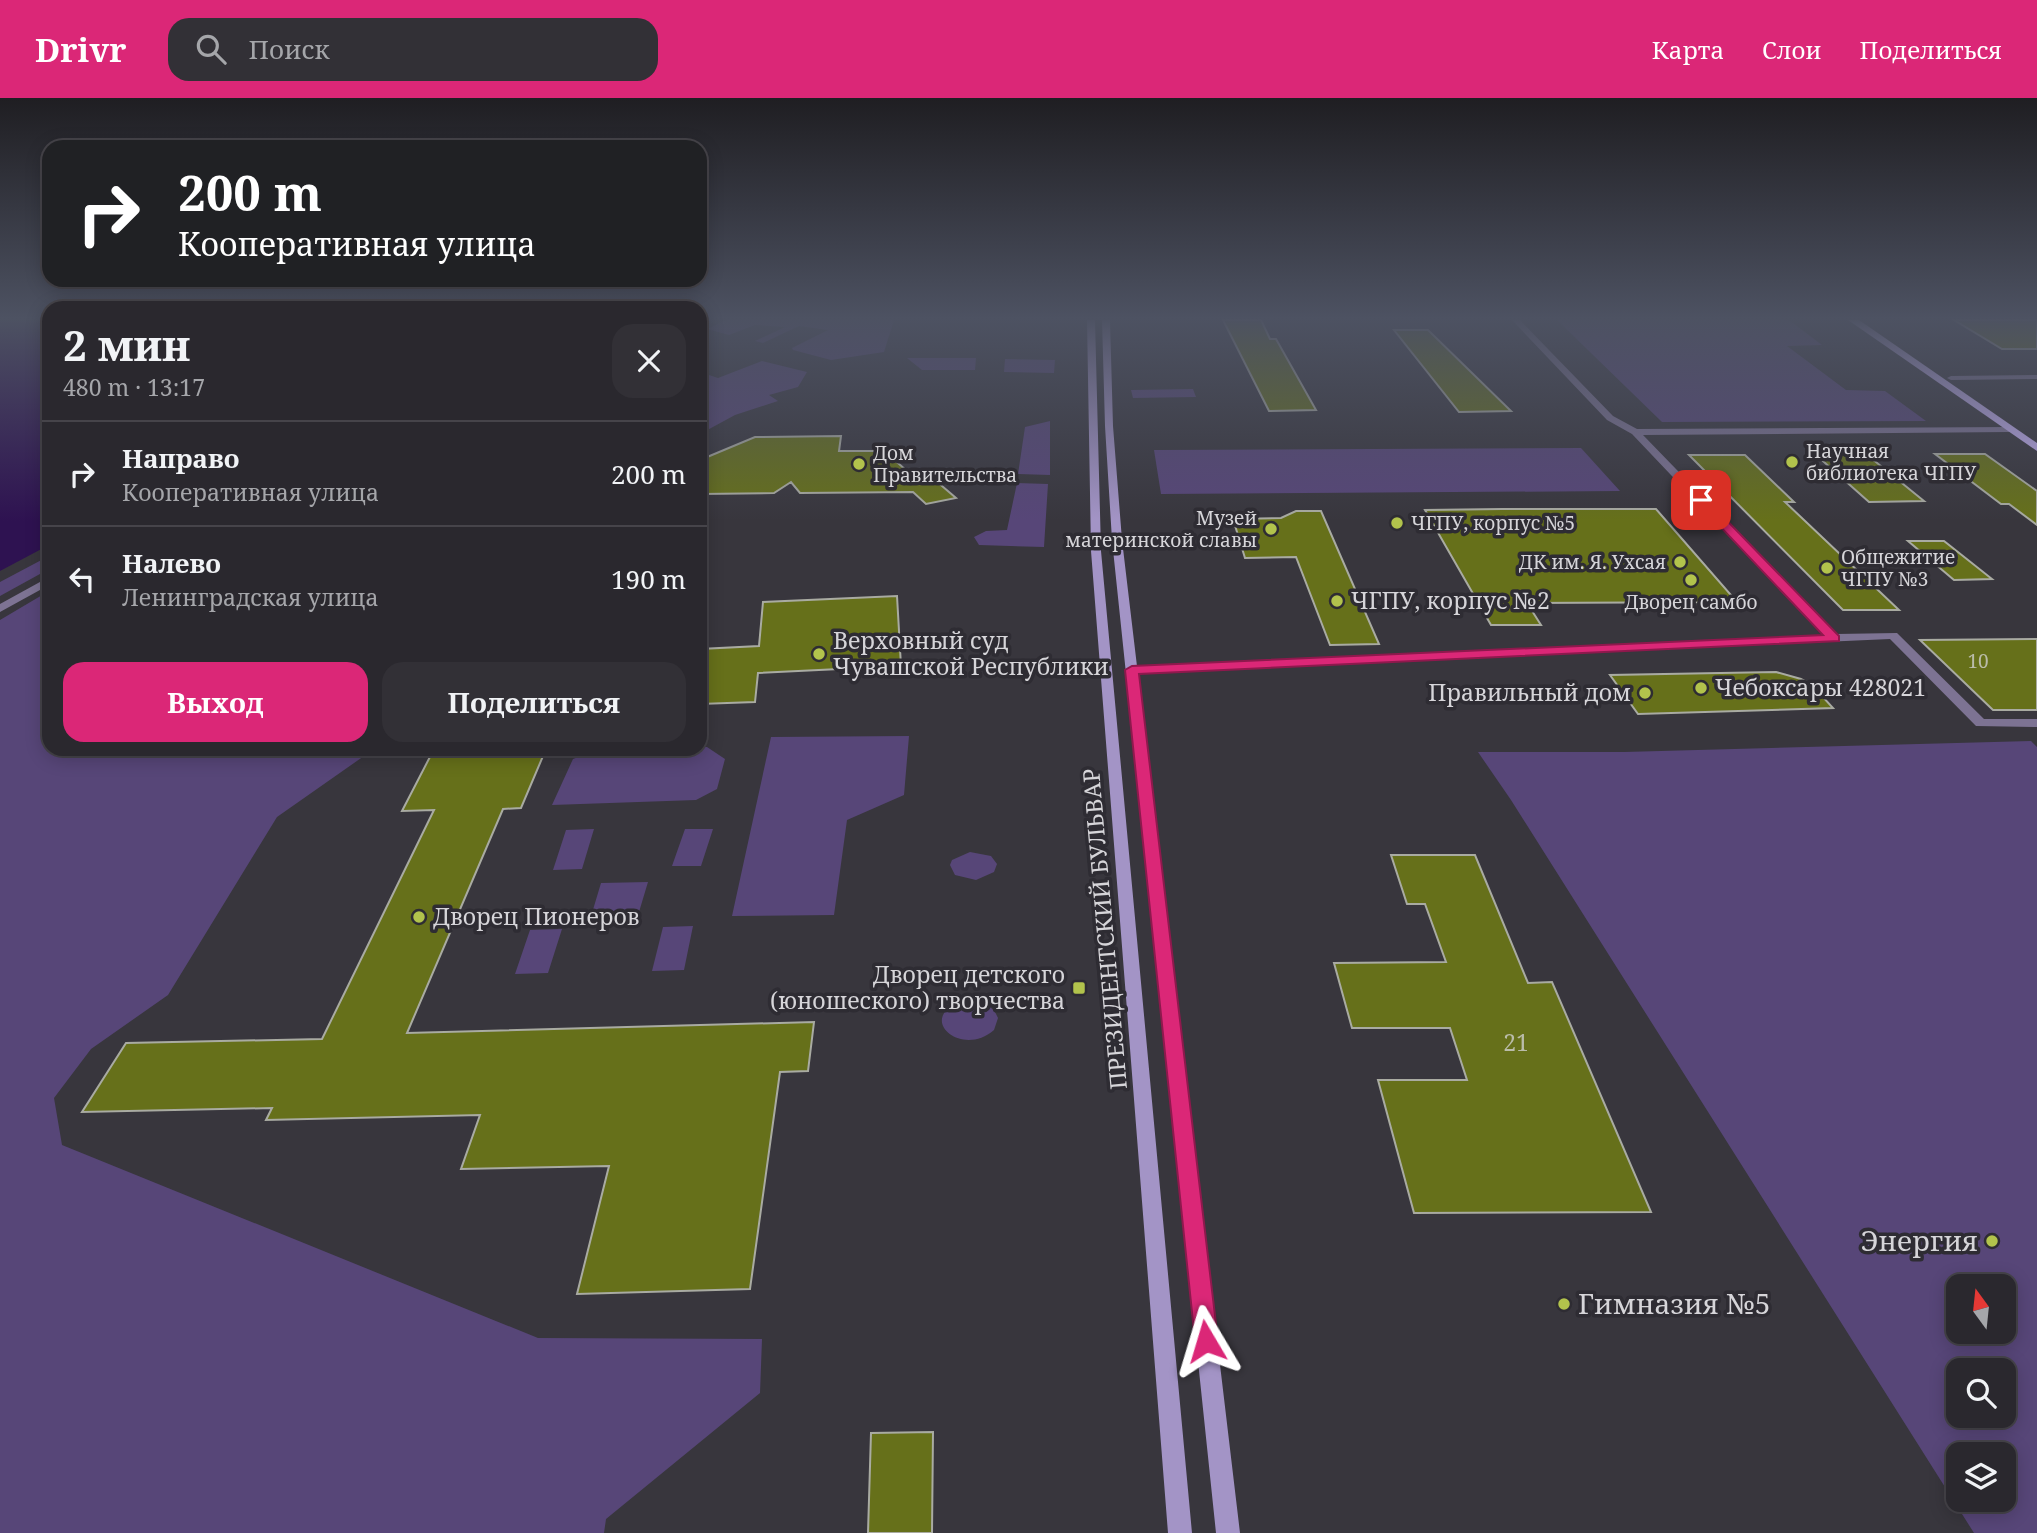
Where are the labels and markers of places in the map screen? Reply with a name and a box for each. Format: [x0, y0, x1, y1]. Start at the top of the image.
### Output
place label: Научная библиотека ЧГПУ [1806, 438, 1977, 486]
place label: Дом Правительства [873, 440, 1017, 488]
marker: Научная библиотека ЧГПУ [1784, 454, 1800, 470]
marker: Дом Правительства [851, 456, 867, 472]
pin [1671, 470, 1731, 530]
place label: Музей материнской славы [1065, 505, 1257, 553]
place label: ЧГПУ, корпус №5 [1411, 510, 1575, 536]
marker: ЧГПУ, корпус №5 [1389, 515, 1405, 531]
marker: Музей материнской славы [1263, 521, 1279, 537]
place label: Общежитие ЧГПУ №3 [1841, 544, 1955, 592]
place label: ДК им. Я. Ухсая [1519, 549, 1666, 575]
marker: ДК им. Я. Ухсая [1672, 554, 1688, 570]
marker: Общежитие ЧГПУ №3 [1819, 560, 1835, 576]
marker: Дворец самбо [1683, 572, 1699, 588]
place label: ЧГПУ, корпус №2 [1351, 584, 1550, 616]
place label: Дворец самбо [1624, 589, 1758, 615]
marker: ЧГПУ, корпус №2 [1329, 593, 1345, 609]
place label: Верховный суд Чувашской Республики [833, 624, 1109, 682]
marker: Верховный суд Чувашской Республики [811, 646, 827, 662]
place label: Чебоксары 428021 [1715, 671, 1926, 703]
place label: Правильный дом [1428, 676, 1631, 708]
marker: Чебоксары 428021 [1693, 680, 1709, 696]
marker: Правильный дом [1637, 685, 1653, 701]
place label: Дворец Пионеров [433, 900, 639, 932]
marker: Дворец Пионеров [411, 909, 427, 925]
place label: Дворец детского (юношеского) творчества [770, 958, 1065, 1016]
marker: Дворец детского (юношеского) творчества [1071, 980, 1087, 996]
place label: Энергия [1861, 1221, 1978, 1259]
marker: Энергия [1984, 1233, 2000, 1249]
place label: Гимназия №5 [1578, 1284, 1770, 1322]
marker: Гимназия №5 [1556, 1296, 1572, 1312]

